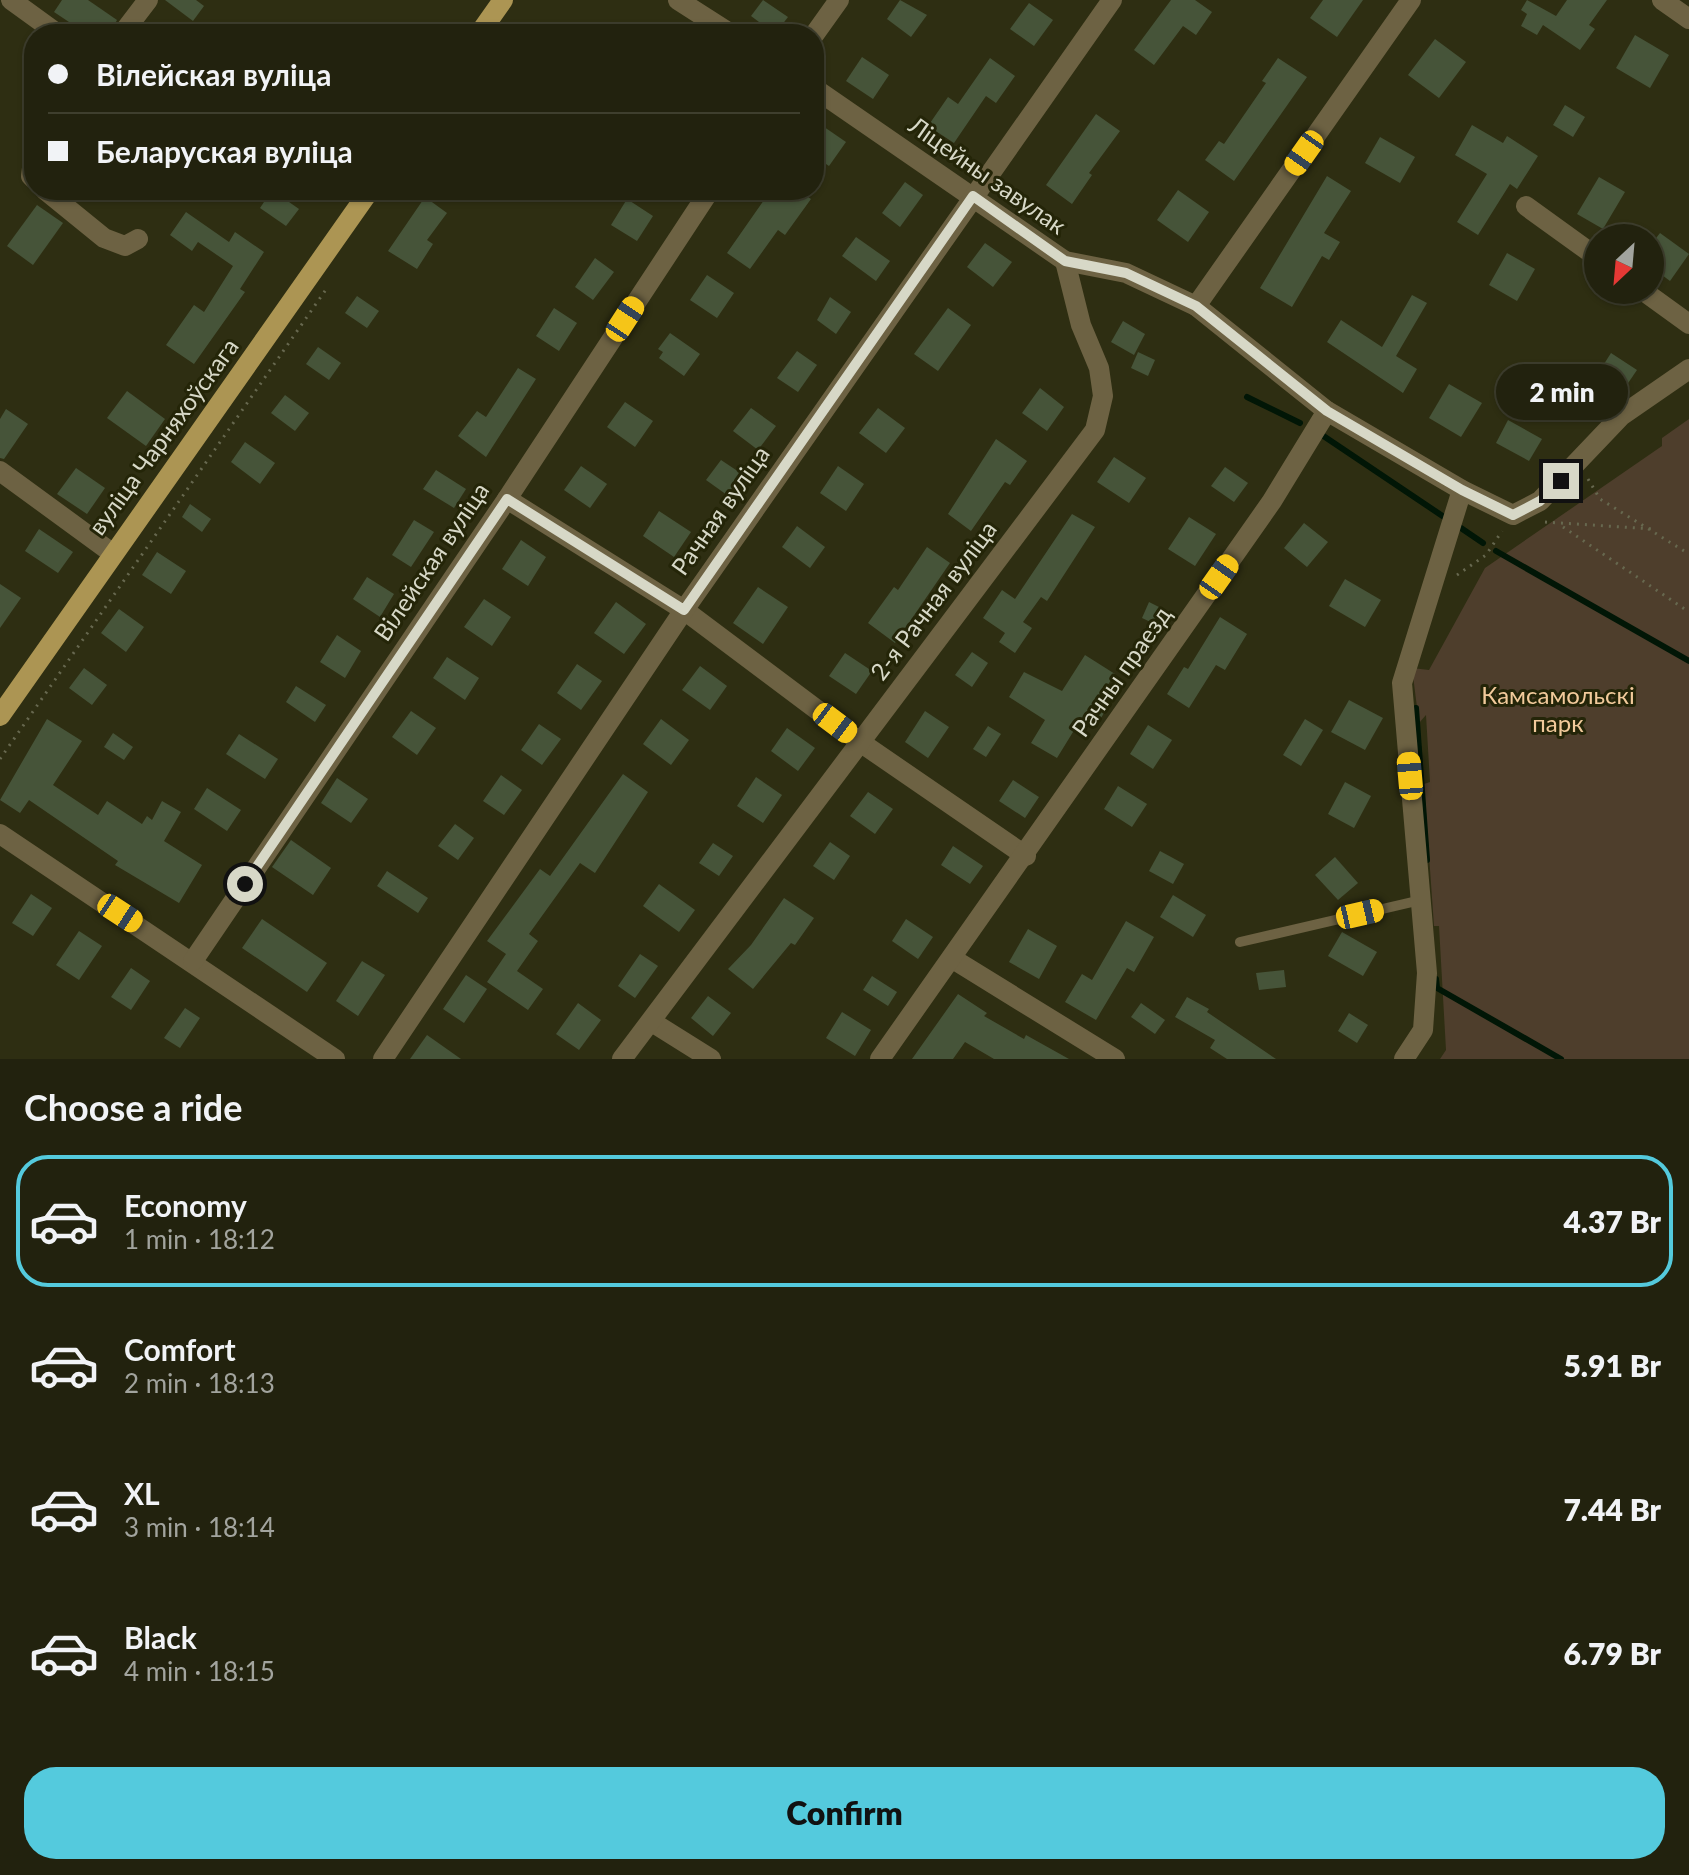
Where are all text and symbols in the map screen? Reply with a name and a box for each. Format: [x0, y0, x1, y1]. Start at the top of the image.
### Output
text: Вілейская вуліца [96, 56, 331, 92]
street label: Ліцейны завулак [903, 109, 1072, 240]
car [1280, 126, 1328, 180]
text: Беларуская вуліца [96, 133, 353, 169]
north arrow [1584, 224, 1664, 304]
map controls [1584, 224, 1664, 304]
car [602, 292, 648, 346]
street label: вуліца Чарняхоўскага [82, 332, 244, 540]
callout: 2 min [1495, 365, 1627, 421]
text: 2 min [1530, 376, 1594, 408]
street label: Рачная вуліца [665, 440, 775, 580]
route end [1543, 463, 1579, 499]
street label: Вілейская вуліца [367, 477, 494, 646]
street label: 2-я Рачная вуліца [864, 515, 1002, 685]
car [1195, 550, 1243, 604]
street label: Рачны праезд [1065, 600, 1176, 742]
park label: Камсамольскі парк [1481, 680, 1635, 737]
car [809, 699, 861, 747]
car [1396, 751, 1424, 801]
route start [227, 866, 263, 902]
car [93, 890, 147, 936]
car [1334, 897, 1386, 931]
text: Choose a ride [24, 1085, 243, 1129]
icon: car [28, 1185, 100, 1257]
text: Economy [124, 1187, 247, 1223]
text: 4.37 Br [1563, 1203, 1661, 1239]
text: 1 min · 18:12 [124, 1223, 275, 1255]
icon: car [28, 1329, 100, 1401]
text: Comfort [124, 1331, 236, 1367]
text: 5.91 Br [1563, 1347, 1661, 1383]
text: 2 min · 18:13 [124, 1367, 275, 1399]
icon: car [28, 1473, 100, 1545]
text: XL [124, 1475, 160, 1511]
text: 7.44 Br [1563, 1491, 1661, 1527]
text: 3 min · 18:14 [124, 1511, 275, 1543]
icon: car [28, 1617, 100, 1689]
text: Black [124, 1619, 197, 1655]
text: 6.79 Br [1563, 1635, 1661, 1671]
text: 4 min · 18:15 [124, 1655, 275, 1687]
button: Confirm [24, 1767, 1665, 1859]

